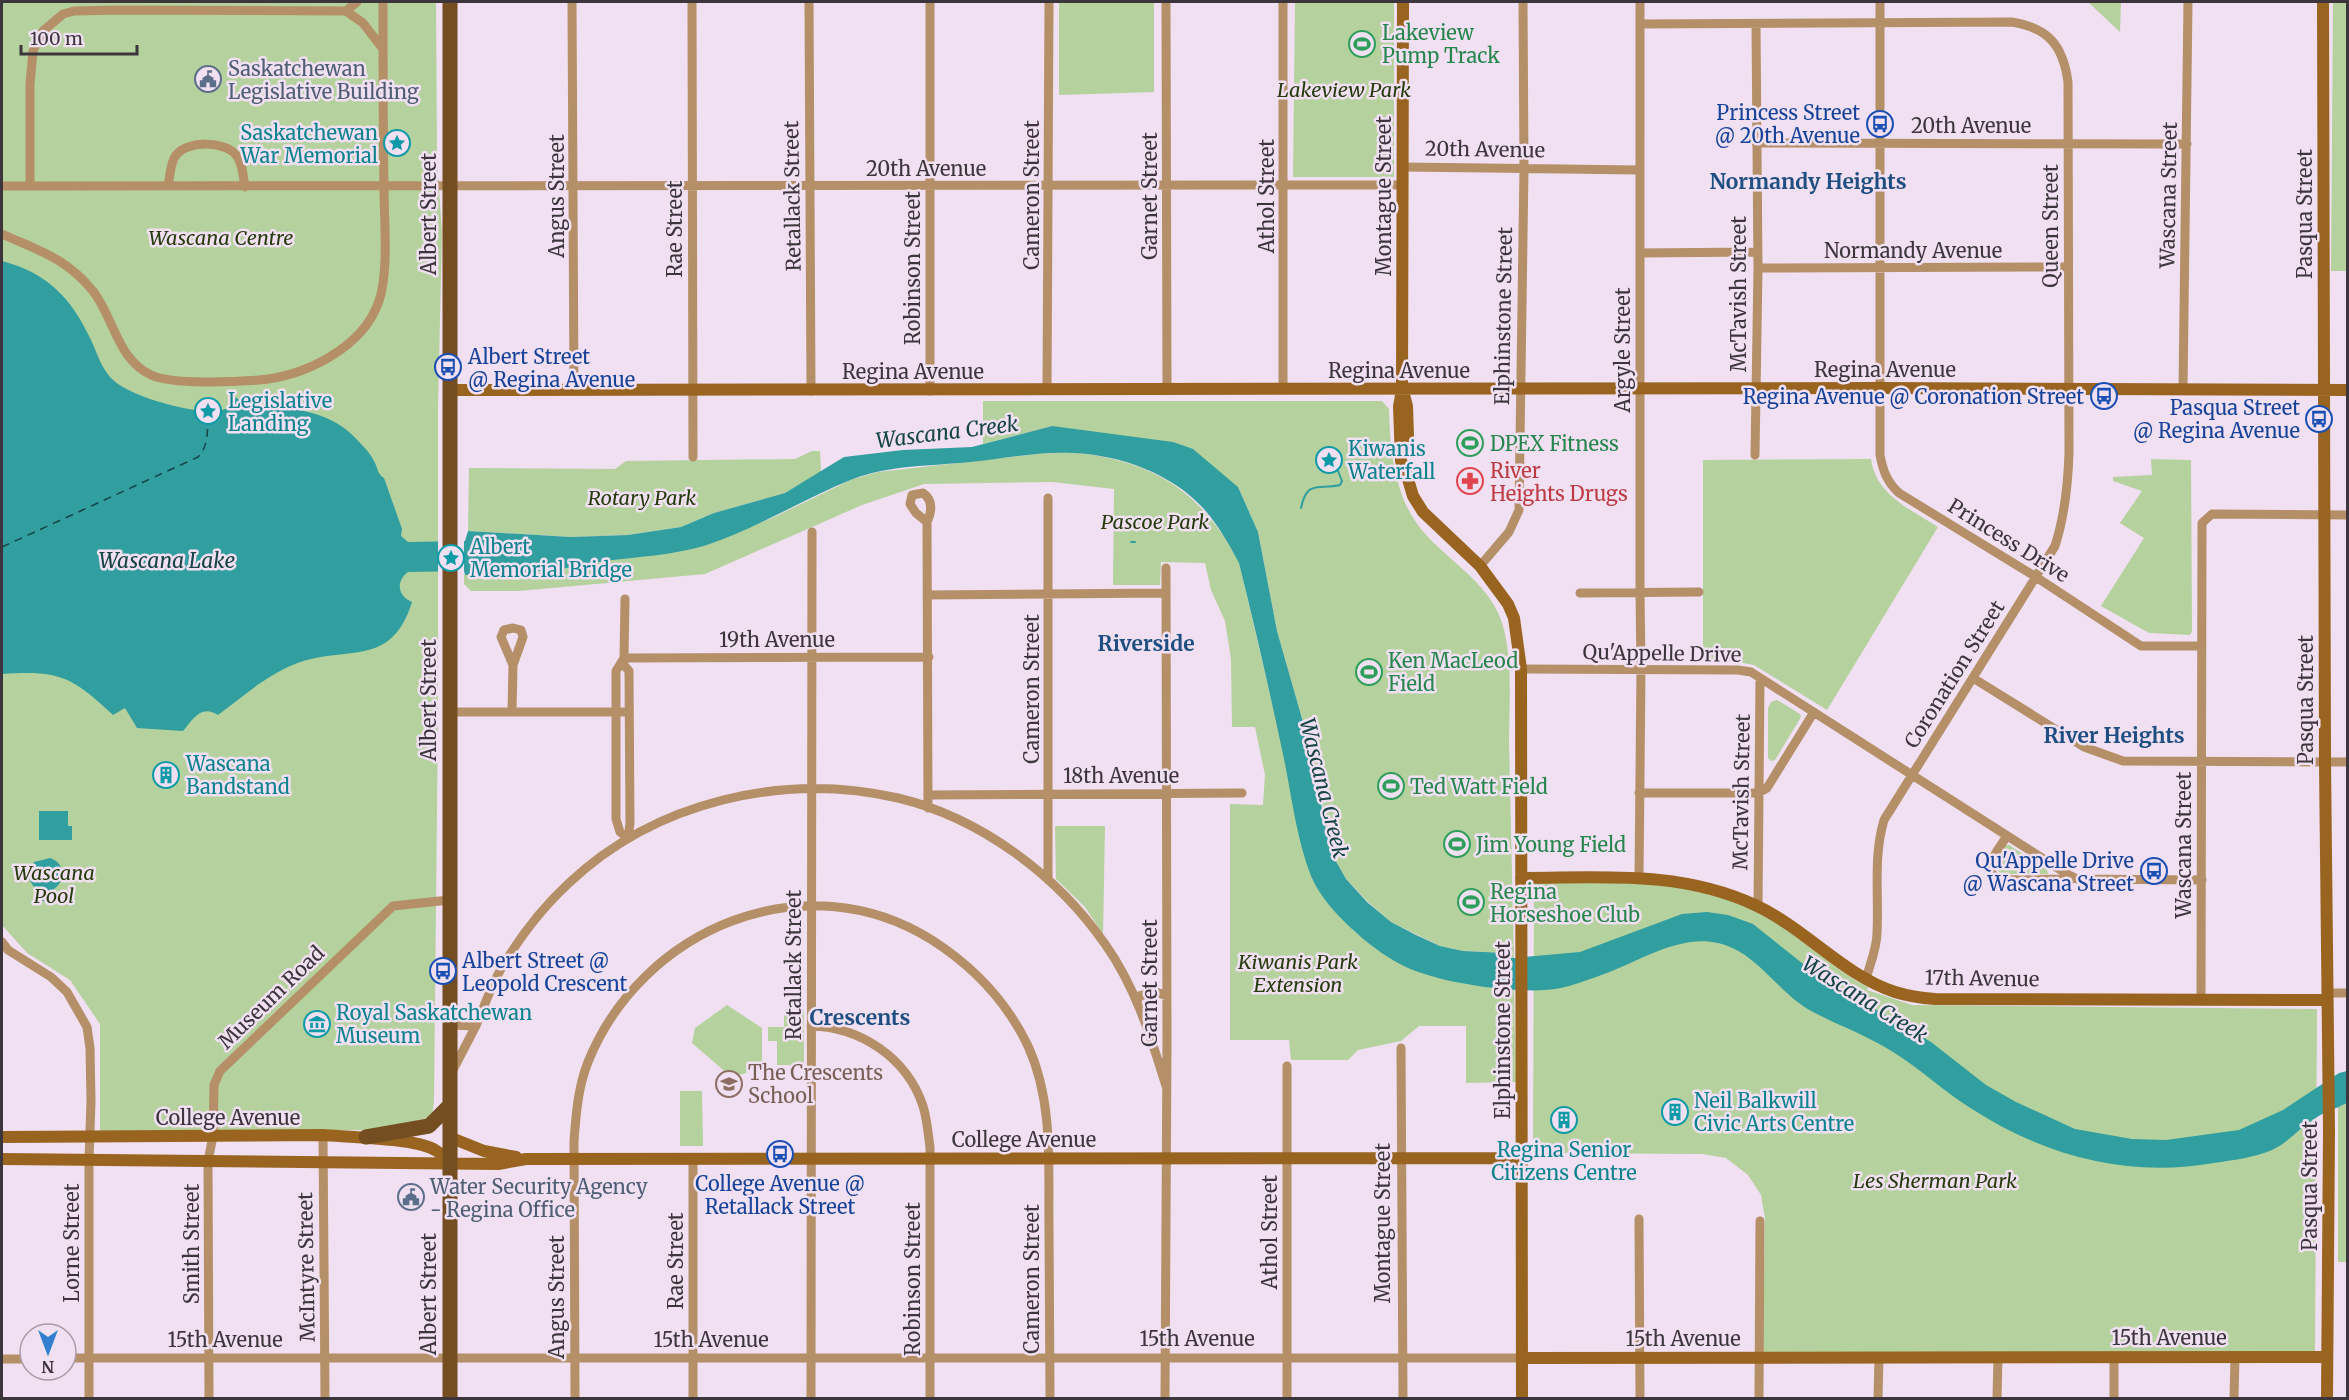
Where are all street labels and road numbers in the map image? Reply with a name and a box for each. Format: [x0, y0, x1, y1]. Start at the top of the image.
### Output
street label: 20th Avenue [1911, 113, 2031, 138]
street label: Montague Street [1371, 116, 1396, 276]
street label: Retallack Street [778, 120, 806, 272]
street label: Cameron Street [1019, 120, 1044, 270]
street label: Wascana Street [2154, 121, 2182, 269]
street label: Garnet Street [1137, 132, 1162, 260]
street label: Angus Street [544, 134, 569, 259]
street label: 20th Avenue [1425, 135, 1545, 163]
street label: Athol Street [1254, 139, 1279, 254]
street label: Pasqua Street [2292, 149, 2317, 279]
street label: Albert Street [416, 153, 441, 276]
street label: 20th Avenue [866, 156, 986, 181]
street label: Queen Street [2038, 164, 2063, 288]
street label: Rae Street [662, 180, 687, 278]
street label: Robinson Street [900, 191, 925, 345]
street label: McTavish Street [1726, 216, 1751, 372]
street label: Elphinstone Street [1489, 226, 1517, 405]
street label: Normandy Avenue [1824, 238, 2002, 263]
street label: Argyle Street [1610, 287, 1635, 414]
street label: Regina Avenue [1814, 357, 1956, 382]
street label: Regina Avenue [1328, 358, 1470, 383]
street label: Regina Avenue [842, 359, 984, 384]
street label: Princess Drive [1944, 493, 2074, 587]
street label: Coronation Street [1898, 595, 2010, 753]
street label: Cameron Street [1019, 614, 1044, 764]
street label: 19th Avenue [719, 627, 835, 652]
street label: Pasqua Street [2293, 635, 2318, 765]
street label: Albert Street [416, 639, 441, 762]
street label: Qu'Appelle Drive [1582, 639, 1742, 667]
street label: McTavish Street [1727, 714, 1755, 870]
street label: 18th Avenue [1063, 763, 1179, 788]
street label: Wascana Street [2171, 772, 2196, 919]
street label: Retallack Street [781, 889, 806, 1040]
street label: Garnet Street [1137, 919, 1162, 1047]
street label: Museum Road [213, 940, 329, 1054]
street label: Elphinstone Street [1490, 941, 1515, 1119]
street label: 17th Avenue [1924, 964, 2040, 992]
street label: College Avenue [156, 1105, 300, 1130]
street label: Pasqua Street [2297, 1121, 2322, 1251]
street label: College Avenue [952, 1127, 1096, 1152]
street label: Montague Street [1370, 1143, 1395, 1303]
street label: Athol Street [1257, 1175, 1282, 1290]
street label: Lorne Street [59, 1183, 84, 1302]
street label: Smith Street [179, 1184, 204, 1304]
street label: McIntyre Street [292, 1192, 320, 1342]
street label: Robinson Street [900, 1202, 925, 1356]
street label: Cameron Street [1019, 1204, 1044, 1354]
street label: Rae Street [663, 1212, 688, 1310]
street label: Albert Street [416, 1233, 441, 1356]
street label: Angus Street [544, 1235, 569, 1360]
street label: 15th Avenue [2111, 1325, 2227, 1350]
street label: 15th Avenue [1139, 1326, 1255, 1351]
street label: 15th Avenue [1625, 1326, 1741, 1351]
street label: 15th Avenue [167, 1327, 283, 1352]
street label: 15th Avenue [653, 1327, 769, 1352]

